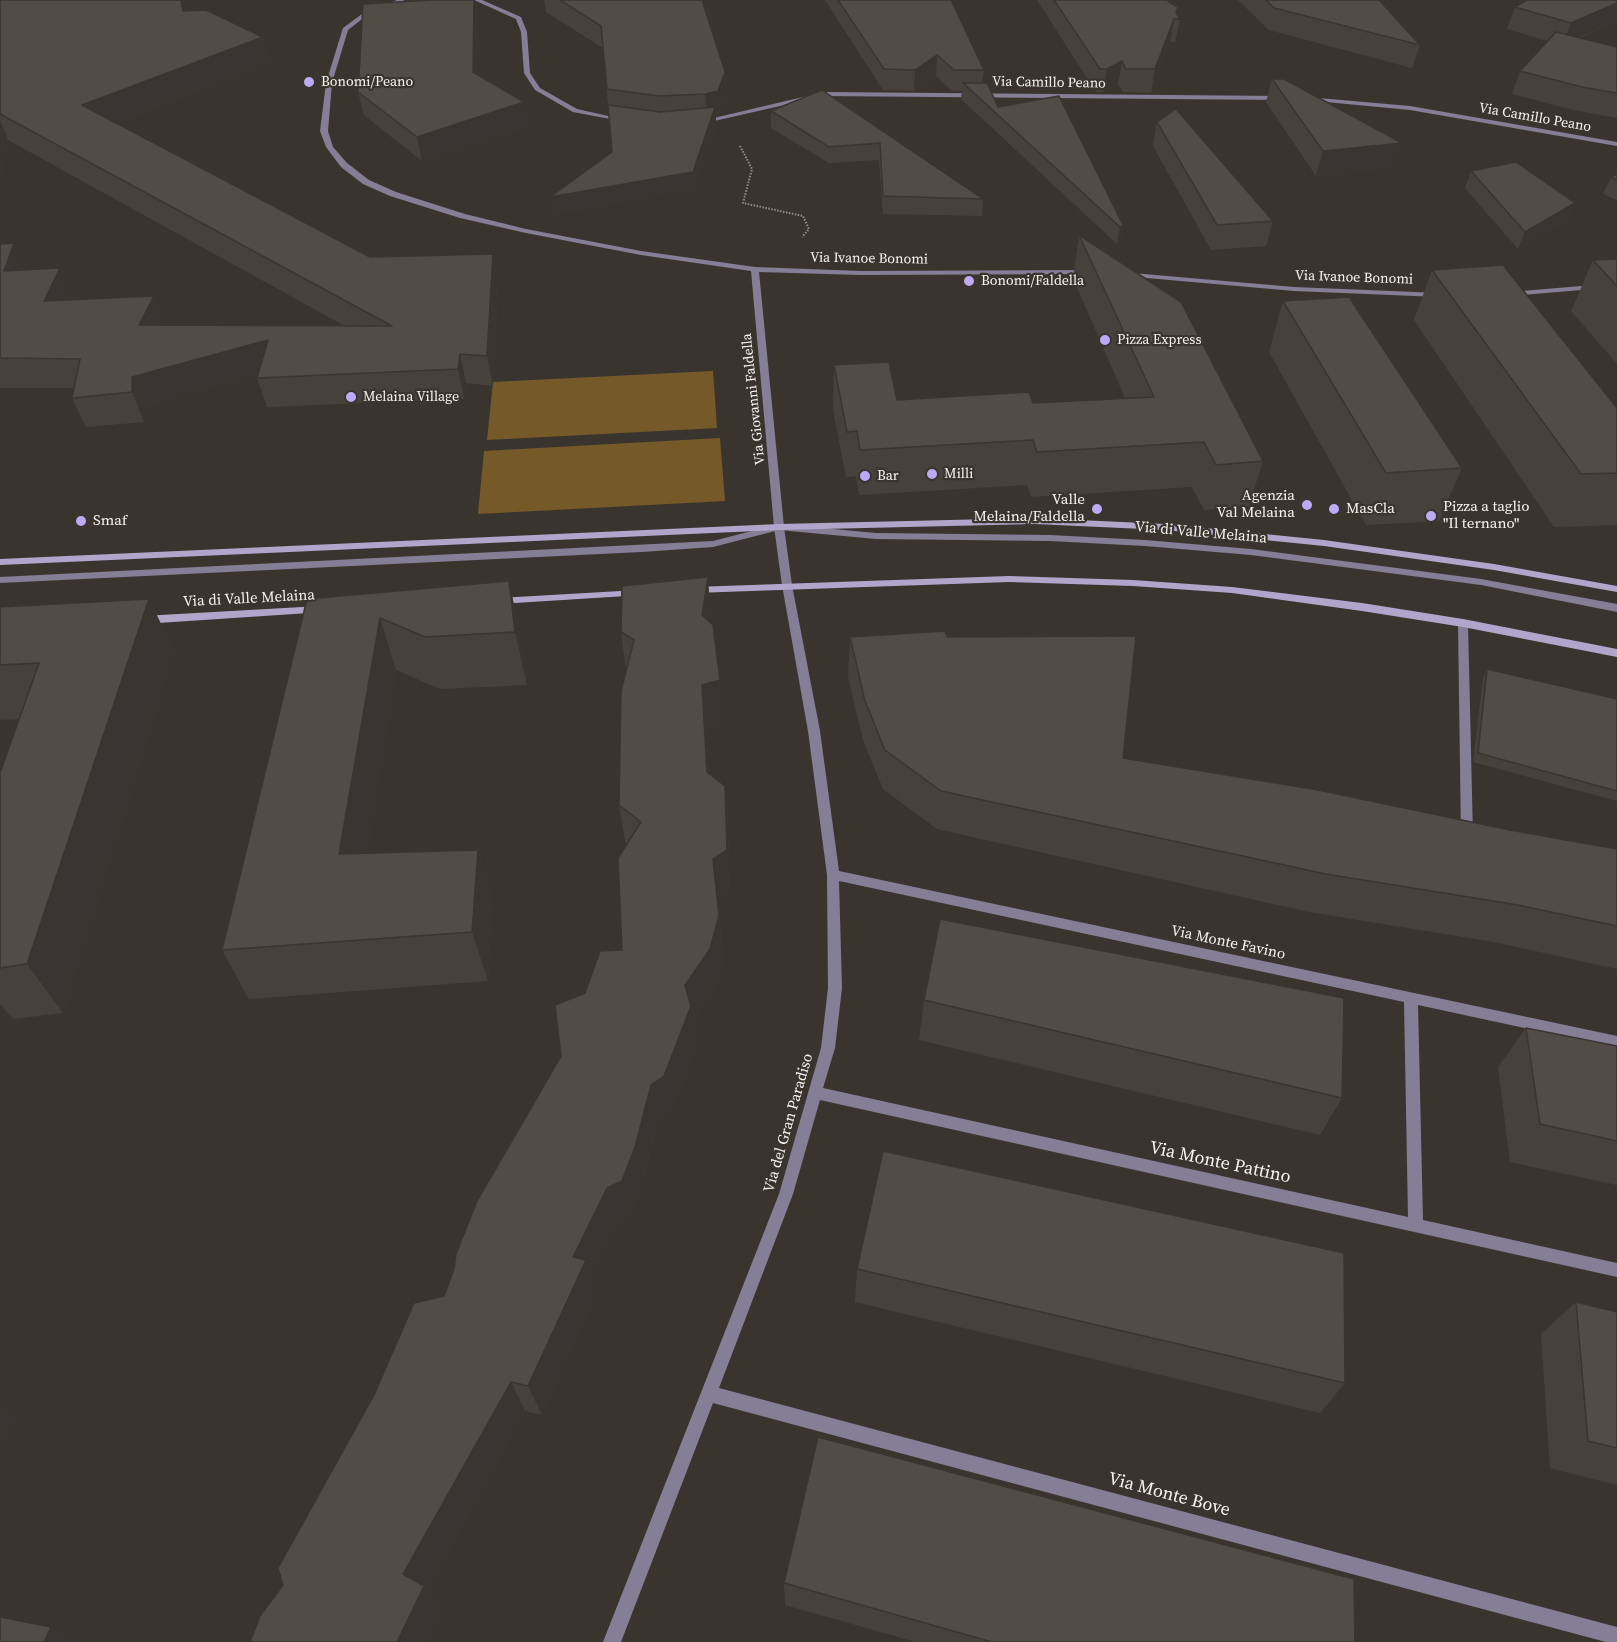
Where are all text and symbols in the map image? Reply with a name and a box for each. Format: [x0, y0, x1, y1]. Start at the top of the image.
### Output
place label: Bonomi/Peano [321, 74, 413, 90]
street label: Via Camillo Peano [992, 74, 1106, 92]
marker: Bonomi/Peano [302, 75, 316, 89]
street label: Via Camillo Peano [1478, 100, 1592, 136]
street label: Via Ivanoe Bonomi [810, 250, 928, 268]
street label: Via Ivanoe Bonomi [1295, 268, 1413, 288]
place label: Bonomi/Faldella [981, 273, 1084, 289]
marker: Bonomi/Faldella [962, 274, 976, 288]
street label: Via Giovanni Faldella [739, 332, 769, 466]
place label: Pizza Express [1117, 332, 1201, 348]
marker: Pizza Express [1098, 333, 1112, 347]
place label: Melaina Village [363, 389, 459, 405]
marker: Melaina Village [344, 390, 358, 404]
place label: Milli [944, 466, 973, 482]
marker: Milli [925, 467, 939, 481]
place label: Bar [877, 468, 899, 484]
marker: Bar [858, 469, 872, 483]
place label: Agenzia Val Melaina [1217, 487, 1295, 522]
place label: Valle Melaina/Faldella [974, 491, 1085, 526]
marker: Agenzia Val Melaina [1300, 498, 1314, 512]
place label: Pizza a taglio "Il ternano" [1443, 498, 1530, 533]
place label: MasCla [1346, 500, 1395, 518]
marker: Valle Melaina/Faldella [1090, 502, 1104, 516]
marker: MasCla [1327, 502, 1341, 516]
marker: Pizza a taglio "Il ternano" [1424, 509, 1438, 523]
place label: Smaf [93, 512, 127, 530]
marker: Smaf [74, 514, 88, 528]
street label: Via di Valle Melaina [1134, 518, 1268, 548]
street label: Via di Valle Melaina [182, 587, 316, 611]
street label: Via Monte Favino [1169, 922, 1287, 964]
street label: Via del Gran Paradiso [761, 1051, 817, 1195]
street label: Via Monte Pattino [1147, 1137, 1293, 1189]
street label: Via Monte Bove [1106, 1468, 1232, 1522]

